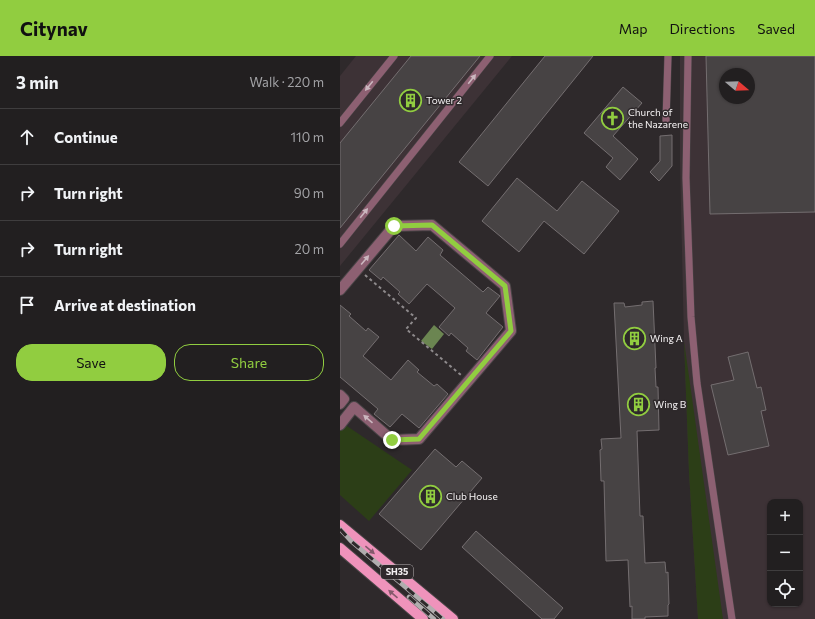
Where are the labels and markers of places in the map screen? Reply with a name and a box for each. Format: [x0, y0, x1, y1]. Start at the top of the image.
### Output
building icon: Tower 2 [397, 87, 423, 113]
place label: Tower 2 [426, 94, 462, 106]
church icon: Church of the Nazarene [600, 105, 626, 131]
place label: Church of the Nazarene [628, 106, 688, 130]
building icon: Wing A [622, 325, 648, 351]
place label: Wing A [650, 332, 683, 344]
building icon: Wing B [626, 391, 652, 417]
place label: Wing B [654, 398, 687, 410]
building icon: Club House [418, 483, 444, 509]
place label: Club House [446, 490, 498, 502]

